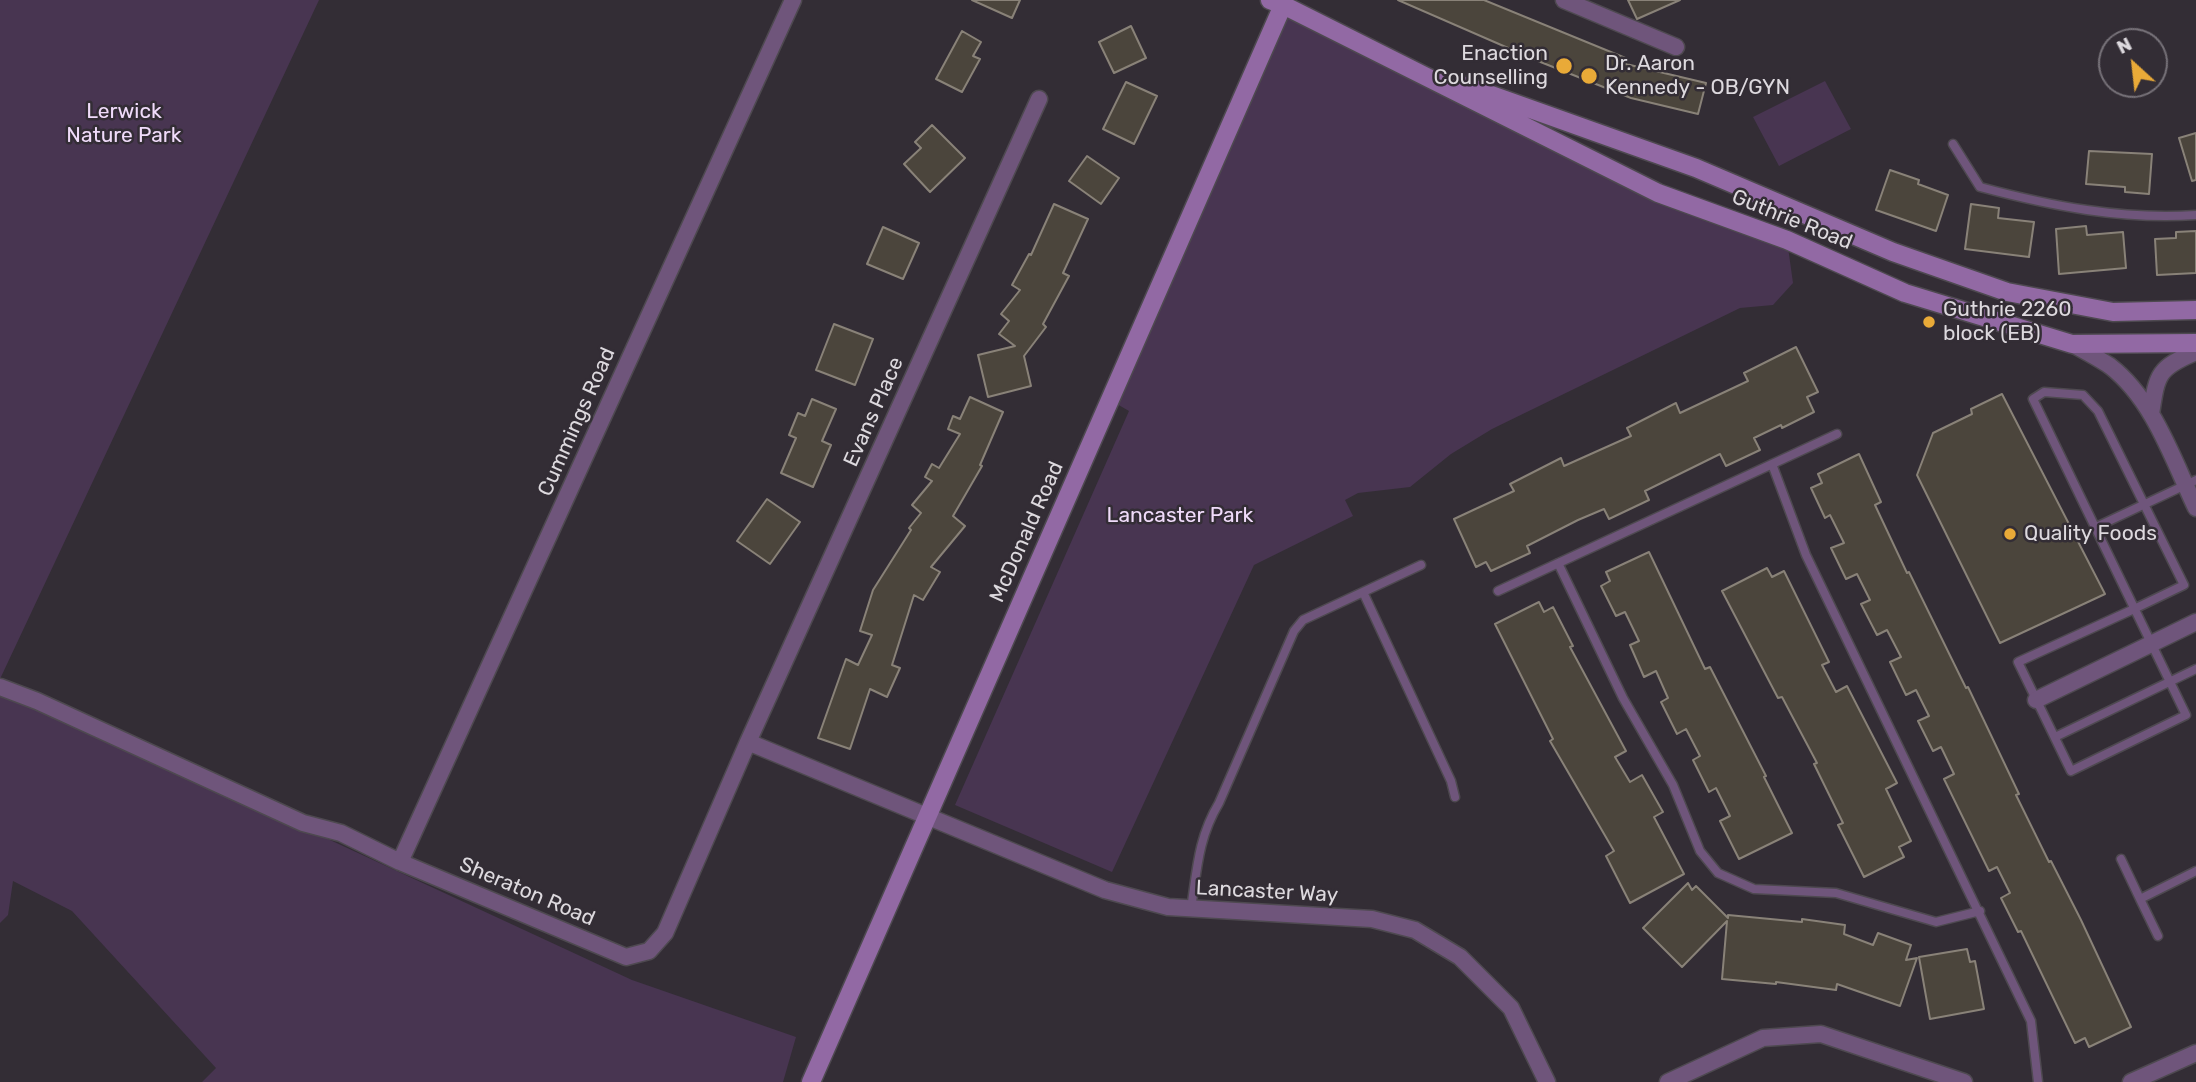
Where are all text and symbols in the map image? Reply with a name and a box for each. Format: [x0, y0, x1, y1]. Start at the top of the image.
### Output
north arrow [2098, 28, 2168, 98]
text: N [2113, 32, 2135, 59]
place label: Enaction Counselling [1434, 41, 1548, 91]
place label: Dr. Aaron Kennedy - OB/GYN [1605, 51, 1790, 101]
marker: Enaction Counselling [1554, 56, 1574, 76]
marker: Dr. Aaron Kennedy - OB/GYN [1579, 66, 1599, 86]
park label: Lerwick Nature Park [66, 99, 182, 149]
street label: Guthrie Road [1728, 184, 1856, 256]
place label: Guthrie 2260 block (EB) [1943, 297, 2072, 347]
marker: Guthrie 2260 block (EB) [1921, 314, 1937, 330]
street label: Cummings Road [533, 344, 621, 500]
street label: Evans Place [839, 353, 909, 471]
street label: McDonald Road [985, 458, 1069, 606]
park label: Lancaster Park [1107, 503, 1253, 529]
place label: Quality Foods [2024, 521, 2157, 547]
marker: Quality Foods [2002, 526, 2018, 542]
street label: Sheraton Road [455, 852, 599, 932]
street label: Lancaster Way [1195, 876, 1339, 908]

